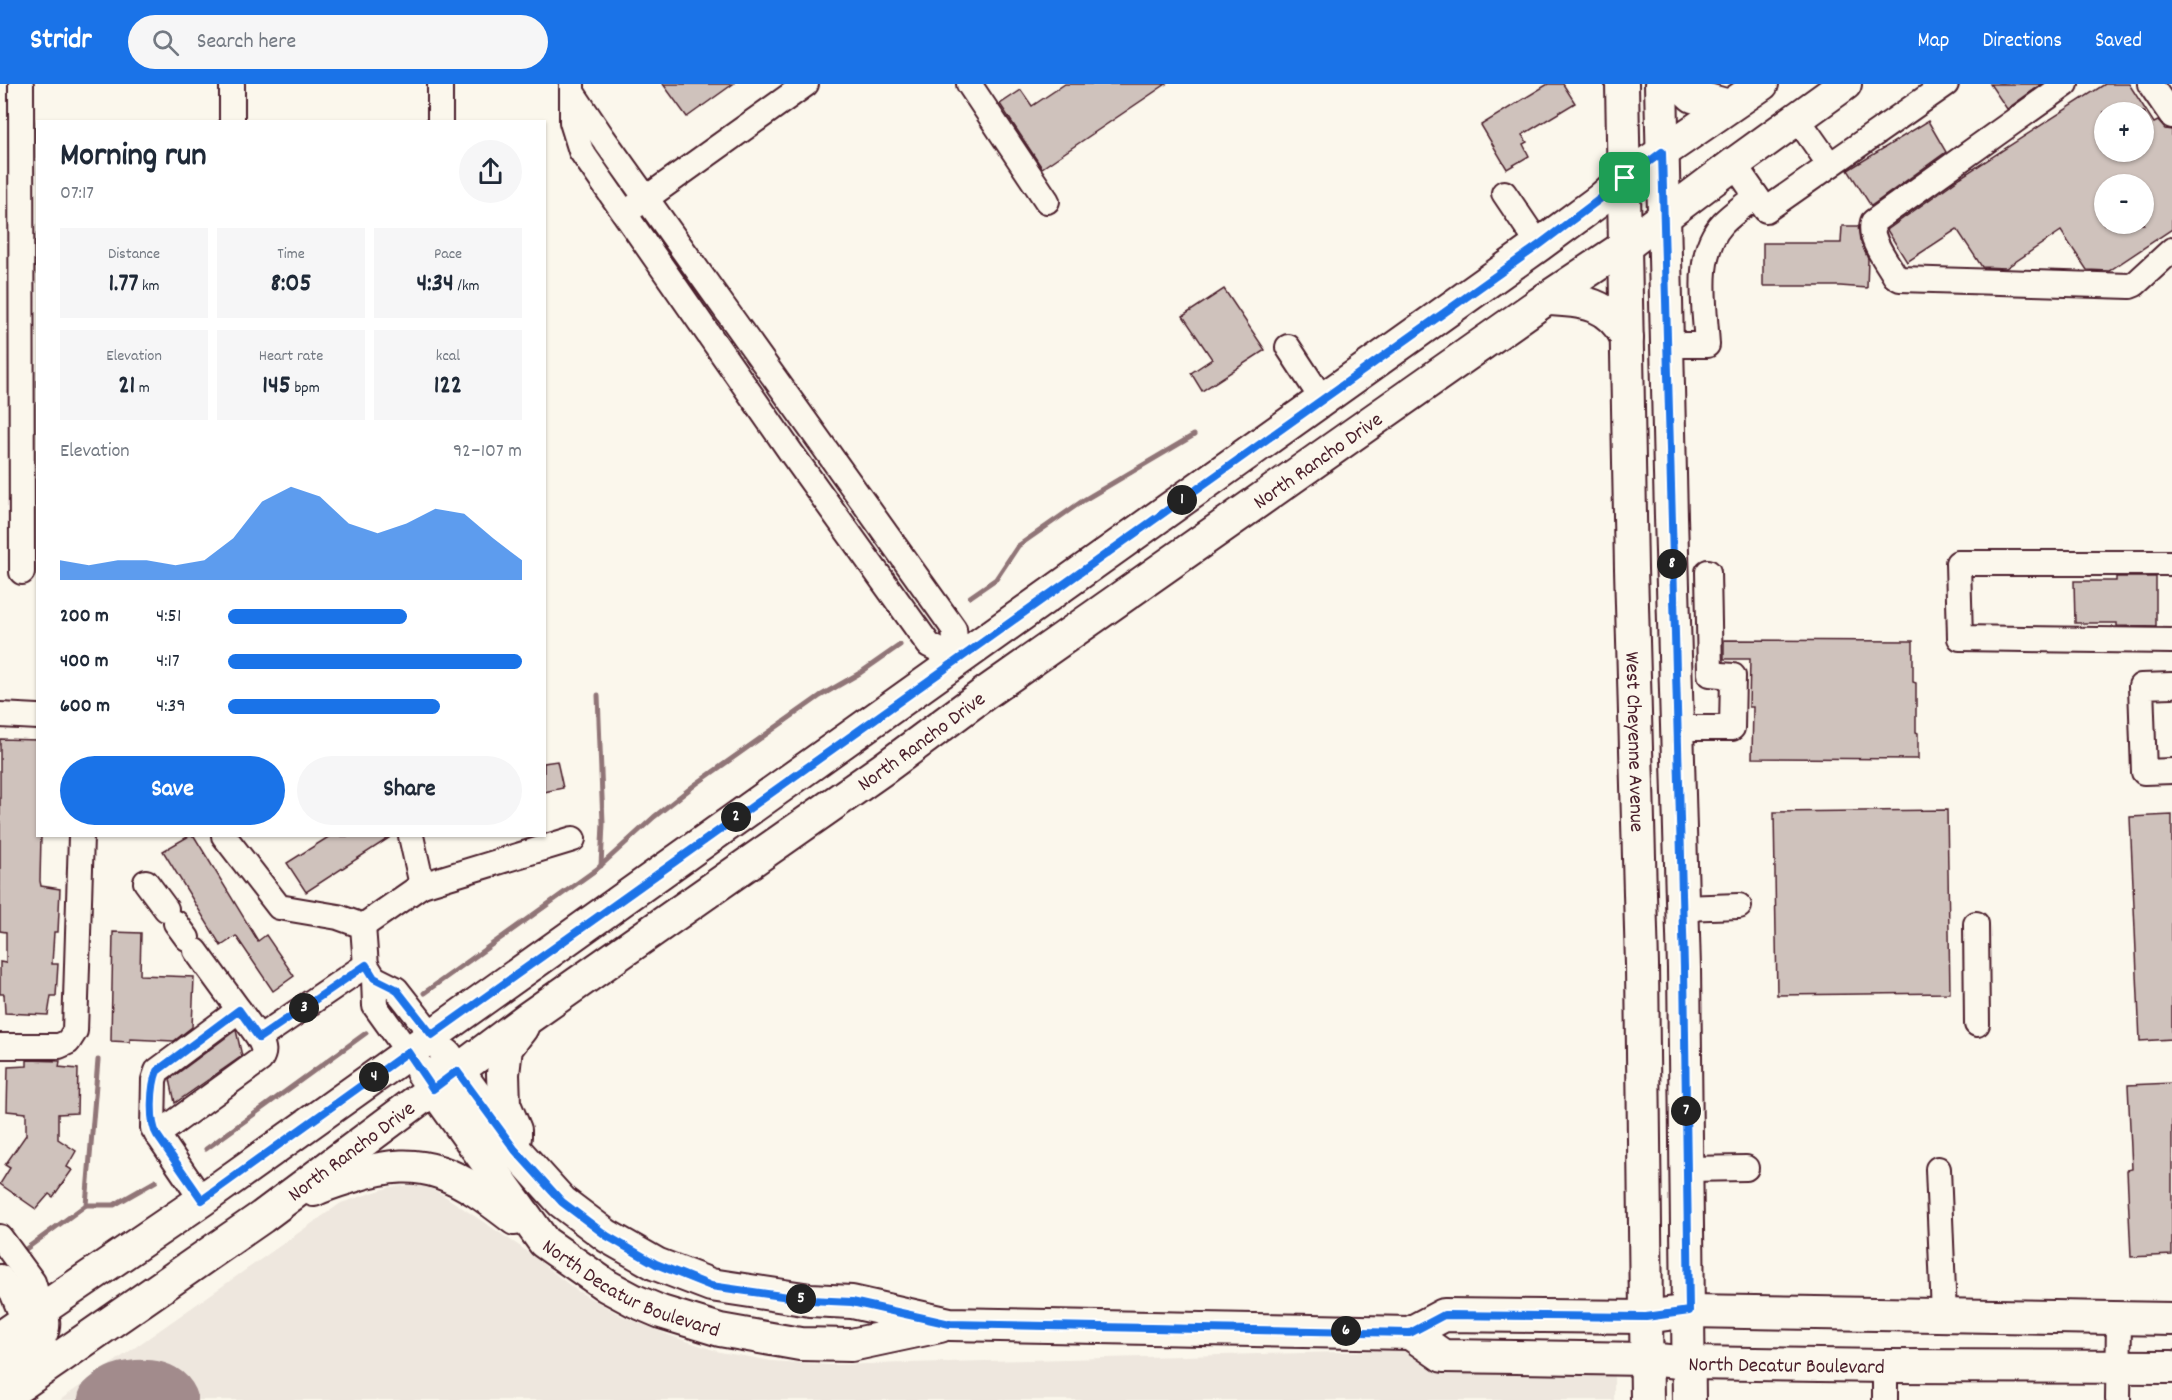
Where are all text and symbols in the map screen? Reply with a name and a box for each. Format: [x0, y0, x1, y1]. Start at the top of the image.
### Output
search box [128, 15, 548, 69]
text: Stridr [30, 22, 92, 62]
icon: search [149, 26, 182, 59]
text: Search here [197, 27, 296, 58]
text: Map [1918, 27, 1949, 57]
text: Directions [1982, 27, 2062, 57]
text: Saved [2095, 27, 2142, 57]
map controls [2094, 102, 2154, 234]
button: + [2094, 102, 2154, 162]
text: Morning run [60, 134, 207, 181]
button: share [459, 140, 522, 203]
pin [1599, 152, 1650, 203]
icon: arrive [1608, 161, 1641, 194]
button: − [2094, 174, 2154, 234]
text: 07:17 [60, 180, 94, 208]
text: Distance [108, 243, 160, 266]
text: Time [277, 243, 305, 266]
text: Pace [434, 243, 462, 266]
text: 1.77 [108, 266, 138, 303]
text: 8:05 [271, 266, 311, 303]
text: 4:34 [416, 266, 454, 303]
text: km [138, 275, 160, 298]
text: /km [454, 275, 480, 298]
text: Elevation [106, 345, 162, 368]
text: Heart rate [259, 345, 323, 368]
text: kcal [436, 345, 460, 368]
text: 21 [118, 368, 135, 405]
text: 145 [262, 368, 291, 405]
text: 122 [434, 368, 462, 405]
text: m [135, 377, 150, 400]
text: bpm [291, 377, 320, 400]
street label: North Rancho Drive [1248, 406, 1390, 518]
text: Elevation [60, 438, 130, 466]
text: 92–107 m [453, 438, 522, 466]
pin: 1 [1167, 485, 1197, 515]
text: 1 [1180, 488, 1184, 511]
pin: 8 [1657, 549, 1687, 579]
text: 8 [1669, 552, 1675, 575]
text: 200 m [60, 603, 109, 631]
text: 4:51 [156, 603, 181, 631]
text: 400 m [60, 648, 108, 676]
text: 4:17 [156, 648, 180, 676]
street label: West Cheyenne Avenue [1615, 651, 1650, 833]
street label: North Rancho Drive [852, 686, 993, 800]
text: 600 m [60, 693, 110, 721]
text: 4:39 [156, 693, 186, 721]
button: Save [60, 756, 285, 825]
button: Share [297, 756, 522, 825]
pin: 2 [721, 802, 751, 832]
text: 2 [733, 805, 740, 828]
pin: 3 [289, 993, 319, 1023]
text: 3 [300, 996, 308, 1019]
pin: 4 [359, 1062, 389, 1092]
text: 4 [371, 1065, 377, 1088]
street label: North Rancho Drive [283, 1095, 423, 1211]
pin: 7 [1671, 1096, 1701, 1126]
text: 7 [1683, 1099, 1689, 1122]
street label: North Decatur Boulevard [535, 1233, 723, 1347]
pin: 5 [786, 1284, 816, 1314]
text: 5 [797, 1287, 805, 1310]
pin: 6 [1331, 1316, 1361, 1346]
text: 6 [1342, 1319, 1350, 1342]
street label: North Decatur Boulevard [1688, 1351, 1885, 1384]

